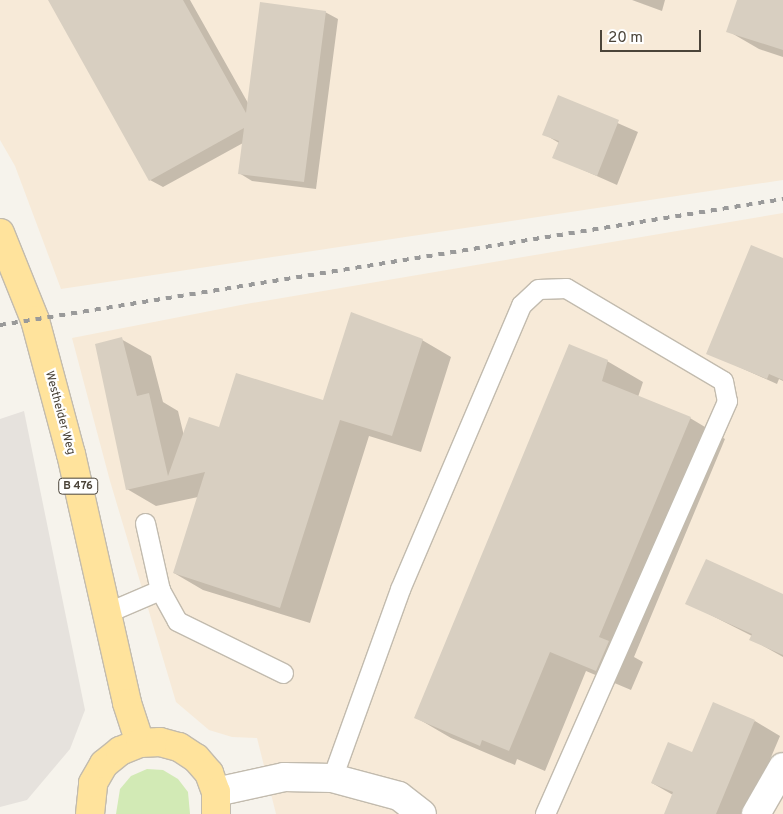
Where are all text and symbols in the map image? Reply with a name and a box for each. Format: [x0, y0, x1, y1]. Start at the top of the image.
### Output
scale bar [603, 20, 704, 52]
text: 20 m [608, 29, 643, 48]
street label: Westheider Weg [41, 369, 77, 457]
road number: B 476 [58, 478, 98, 494]

